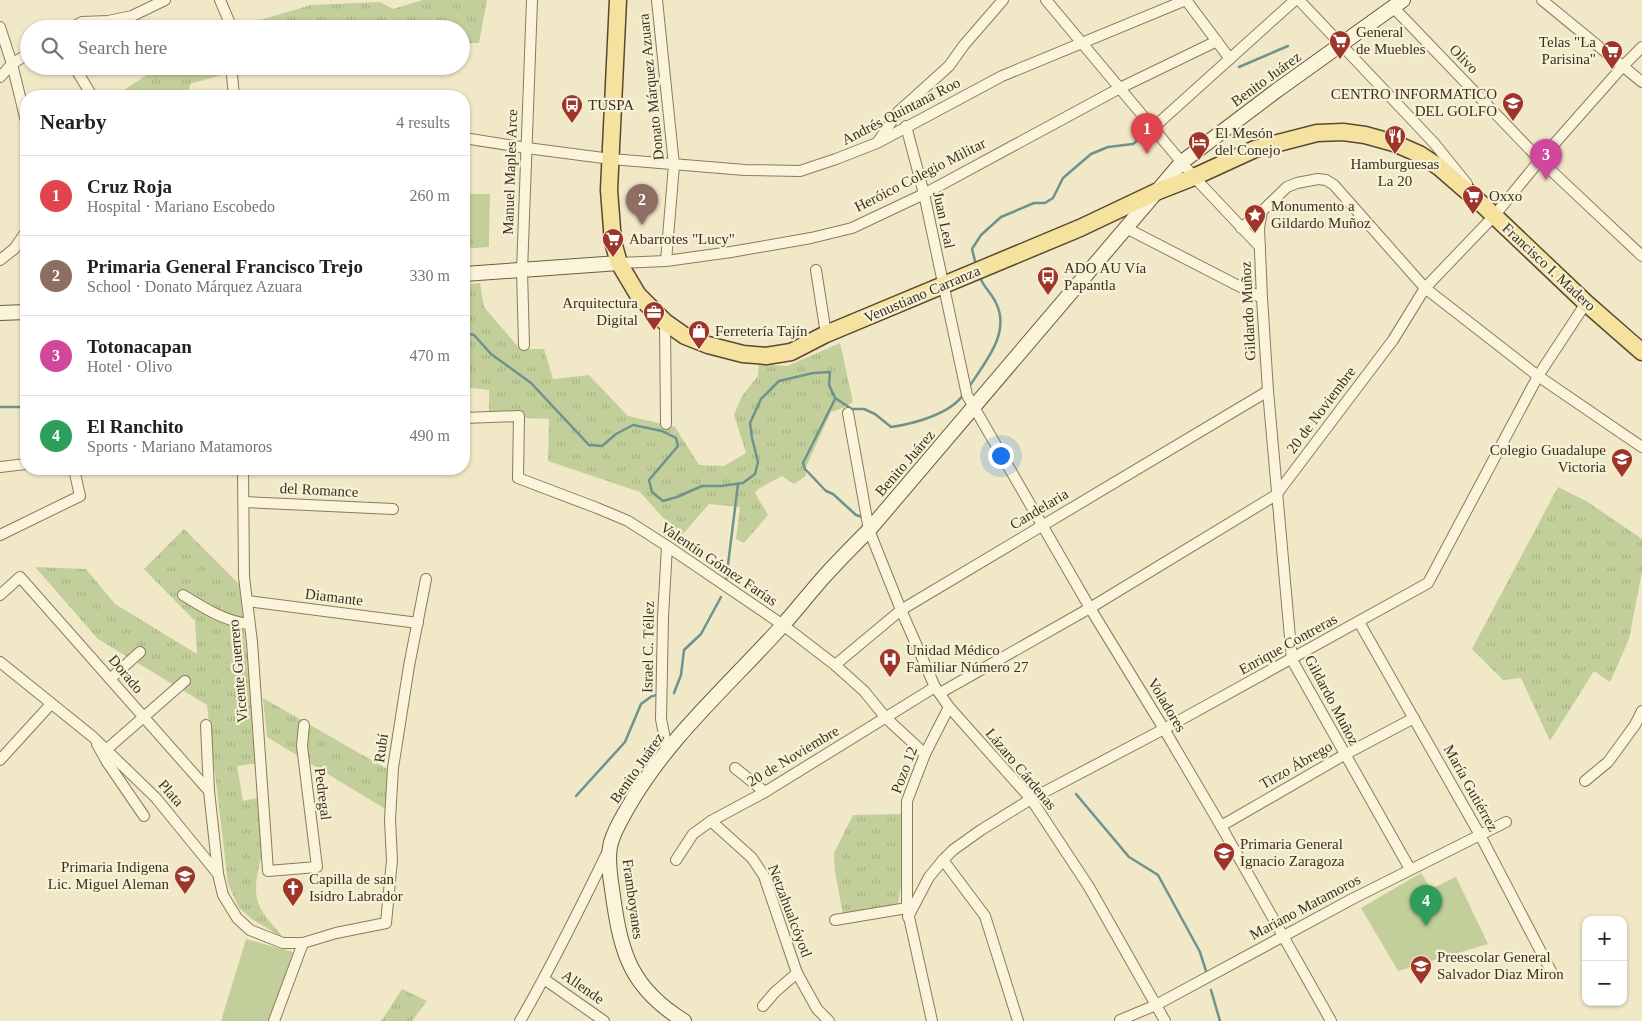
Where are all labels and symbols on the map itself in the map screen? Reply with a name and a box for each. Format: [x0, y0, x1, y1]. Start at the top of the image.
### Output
street label: Donato Márquez Azuara [635, 13, 667, 161]
place label: General de Muebles [1356, 24, 1426, 57]
supermarket icon: General de Muebles [1328, 29, 1352, 60]
place label: Telas "La Parisina" [1539, 34, 1596, 67]
supermarket icon: Telas "La Parisina" [1600, 39, 1624, 70]
street label: Olivo [1446, 41, 1482, 77]
street label: Benito Juárez [1228, 48, 1304, 110]
street label: Andrés Quintana Roo [839, 74, 963, 148]
place label: CENTRO INFORMATICO DEL GOLFO [1331, 86, 1497, 119]
school or university icon: CENTRO INFORMATICO DEL GOLFO [1501, 91, 1525, 122]
bus stop icon: TUSPA [560, 93, 584, 124]
place label: TUSPA [588, 97, 634, 113]
street label: Manuel Maples Arce [500, 109, 520, 235]
pin: 1 [1131, 113, 1163, 154]
restaurant icon: Hamburguesas La 20 [1383, 124, 1407, 155]
place label: El Mesón del Conejo [1215, 125, 1280, 158]
hotel icon: El Mesón del Conejo [1187, 130, 1211, 161]
street label: Heróico Colegio Militar [852, 135, 988, 215]
pin: 3 [1530, 139, 1562, 180]
place label: Hamburguesas La 20 [1351, 156, 1440, 189]
pin: 2 [626, 184, 658, 225]
supermarket icon: Oxxo [1461, 184, 1485, 215]
place label: Oxxo [1489, 188, 1522, 204]
street label: Juan Leal [930, 190, 958, 250]
place label: Monumento a Gildardo Muñoz [1271, 198, 1371, 231]
place icon: Monumento a Gildardo Muñoz [1243, 203, 1267, 234]
street label: Francisco I. Madero [1499, 220, 1599, 314]
supermarket icon: Abarrotes "Lucy" [601, 227, 625, 258]
place label: Abarrotes "Lucy" [629, 231, 735, 247]
place label: ADO AU Vía Papantla [1064, 260, 1147, 293]
street label: Gildardo Muñoz [1237, 261, 1259, 361]
street label: Venustiano Carranza [862, 262, 983, 326]
bus stop icon: ADO AU Vía Papantla [1036, 265, 1060, 296]
place label: Arquitectura Digital [562, 295, 638, 328]
office icon: Arquitectura Digital [642, 300, 666, 331]
shop icon: Ferretería Tajín [687, 319, 711, 350]
place label: Ferretería Tajín [715, 323, 808, 339]
street label: 20 de Noviembre [1283, 363, 1359, 456]
street label: Benito Juárez [872, 427, 938, 499]
place label: Colegio Guadalupe Victoria [1490, 442, 1606, 475]
your location [988, 443, 1014, 469]
school or university icon: Colegio Guadalupe Victoria [1610, 447, 1634, 478]
street label: del Romance [279, 480, 359, 500]
street label: Candelaria [1007, 485, 1071, 533]
street label: Valentín Gómez Farías [658, 519, 781, 609]
street label: Diamante [304, 586, 364, 609]
street label: Israel C. Téllez [639, 601, 657, 693]
street label: Enrique Contreras [1236, 610, 1340, 678]
street label: Vicente Guerrero [226, 619, 250, 723]
place label: Unidad Médico Familiar Número 27 [906, 642, 1029, 675]
hospital icon: Unidad Médico Familiar Número 27 [878, 647, 902, 678]
street label: Dorado [105, 652, 147, 696]
street label: Gildardo Muñoz [1302, 652, 1363, 748]
street label: Voladores [1145, 675, 1189, 735]
street label: 20 de Noviembre [744, 722, 842, 790]
street label: Lázaro Cárdenas [982, 725, 1060, 813]
street label: Benito Juárez [607, 730, 667, 806]
street label: Rubí [371, 732, 391, 764]
street label: Tirzo Ábrego [1257, 738, 1335, 792]
street label: María Gutiérrez [1441, 742, 1501, 834]
street label: Pozo 12 [888, 744, 920, 796]
street label: Pedregal [312, 767, 334, 821]
street label: Plata [155, 776, 187, 810]
place label: Primaria General Ignacio Zaragoza [1240, 836, 1345, 869]
school or university icon: Primaria General Ignacio Zaragoza [1212, 841, 1236, 872]
street label: Framboyanes [619, 858, 647, 940]
place label: Primaria Indigena Lic. Miguel Aleman [48, 859, 169, 892]
street label: Netzahualcóyotl [765, 862, 815, 960]
school or university icon: Primaria Indigena Lic. Miguel Aleman [173, 864, 197, 895]
place label: Capilla de san Isidro Labrador [309, 871, 403, 904]
street label: Mariano Matamoros [1247, 871, 1363, 943]
church icon: Capilla de san Isidro Labrador [281, 876, 305, 907]
pin: 4 [1410, 885, 1442, 926]
place label: Preescolar General Salvador Diaz Miron [1437, 949, 1564, 982]
school or university icon: Preescolar General Salvador Diaz Miron [1409, 954, 1433, 985]
street label: Allende [559, 967, 607, 1007]

